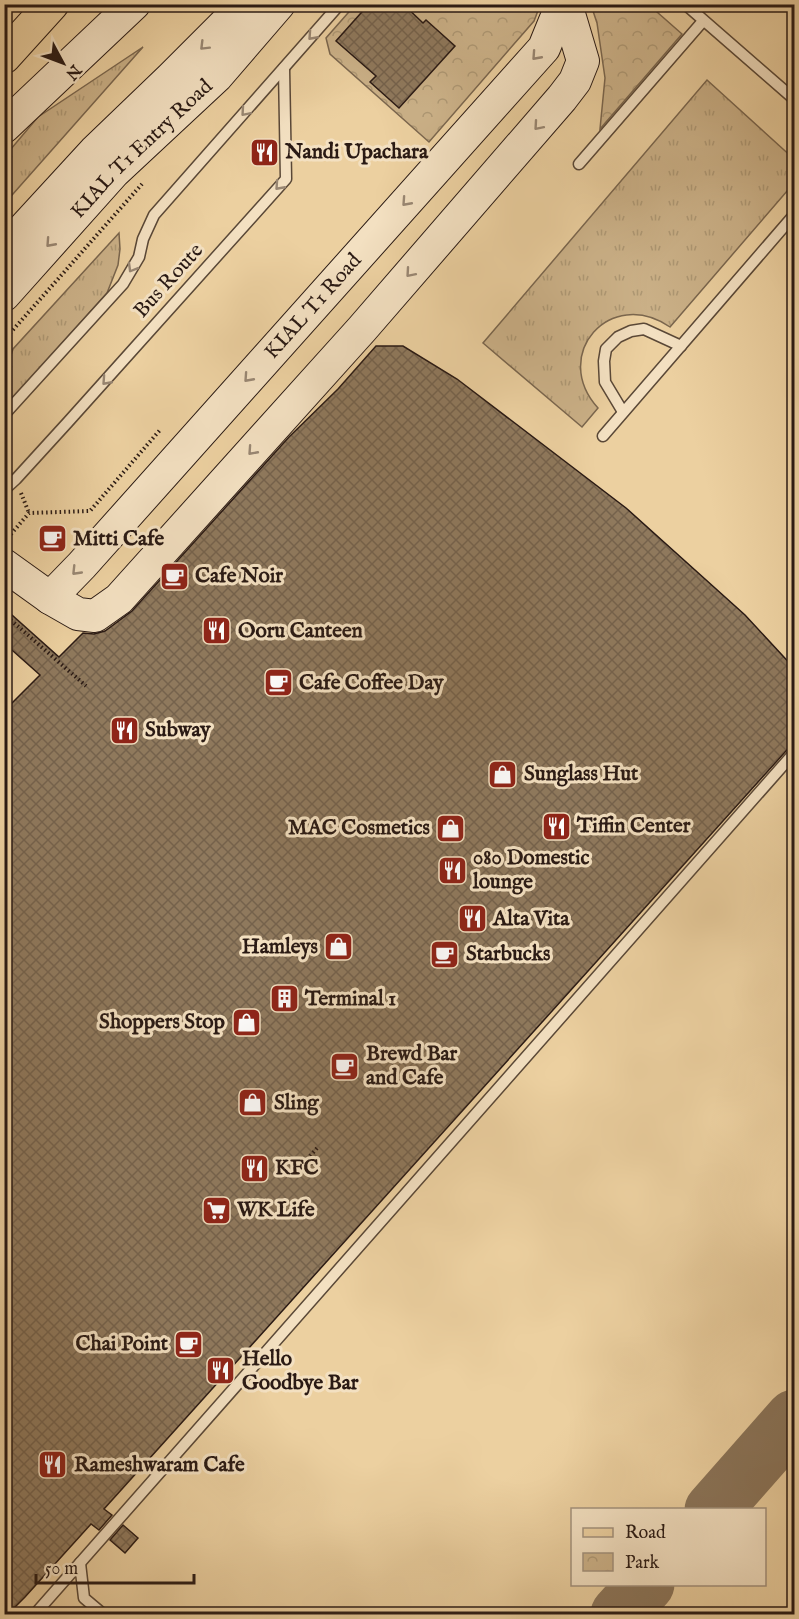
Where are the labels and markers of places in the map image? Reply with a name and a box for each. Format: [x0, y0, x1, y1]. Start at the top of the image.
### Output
restaurant icon: Nandi Upachara [248, 136, 280, 168]
place label: Nandi Upachara [284, 139, 429, 166]
cafe icon: Mitti Cafe [36, 523, 68, 555]
place label: Mitti Cafe [73, 526, 165, 553]
cafe icon: Cafe Noir [158, 560, 190, 592]
place label: Cafe Noir [195, 563, 283, 590]
restaurant icon: Ooru Canteen [201, 615, 233, 647]
place label: Ooru Canteen [238, 618, 363, 645]
cafe icon: Cafe Coffee Day [262, 667, 294, 699]
place label: Cafe Coffee Day [299, 670, 444, 697]
restaurant icon: Subway [108, 714, 140, 746]
place label: Subway [145, 717, 211, 744]
shop icon: Sunglass Hut [487, 758, 519, 790]
place label: Sunglass Hut [524, 761, 639, 788]
restaurant icon: Tiffin Center [540, 810, 572, 842]
shop icon: MAC Cosmetics [435, 812, 467, 844]
place label: Tiffin Center [576, 813, 691, 840]
place label: MAC Cosmetics [288, 815, 430, 842]
place label: 080 Domestic lounge [472, 845, 590, 896]
restaurant icon: 080 Domestic lounge [436, 854, 468, 886]
restaurant icon: Alta Vita [456, 903, 488, 935]
place label: Alta Vita [492, 906, 570, 933]
shop icon: Hamleys [323, 931, 355, 963]
place label: Hamleys [242, 934, 318, 961]
cafe icon: Starbucks [429, 938, 461, 970]
place label: Starbucks [466, 941, 550, 968]
building icon: Terminal 1 [268, 983, 300, 1015]
place label: Terminal 1 [304, 986, 396, 1013]
shop icon: Shoppers Stop [230, 1006, 262, 1038]
place label: Shoppers Stop [99, 1009, 226, 1036]
place label: Brewd Bar and Cafe [366, 1041, 458, 1092]
cafe icon: Brewd Bar and Cafe [329, 1050, 361, 1082]
shop icon: Sling [237, 1087, 269, 1119]
place label: Sling [274, 1090, 319, 1117]
restaurant icon: KFC [238, 1152, 270, 1184]
place label: KFC [275, 1155, 319, 1182]
supermarket icon: WK Life [200, 1194, 232, 1226]
place label: WK Life [236, 1197, 315, 1224]
cafe icon: Chai Point [173, 1328, 205, 1360]
place label: Chai Point [76, 1331, 169, 1358]
place label: Hello Goodbye Bar [242, 1346, 359, 1397]
restaurant icon: Hello Goodbye Bar [205, 1355, 237, 1387]
restaurant icon: Rameshwaram Cafe [37, 1449, 69, 1481]
place label: Rameshwaram Cafe [74, 1452, 245, 1479]

